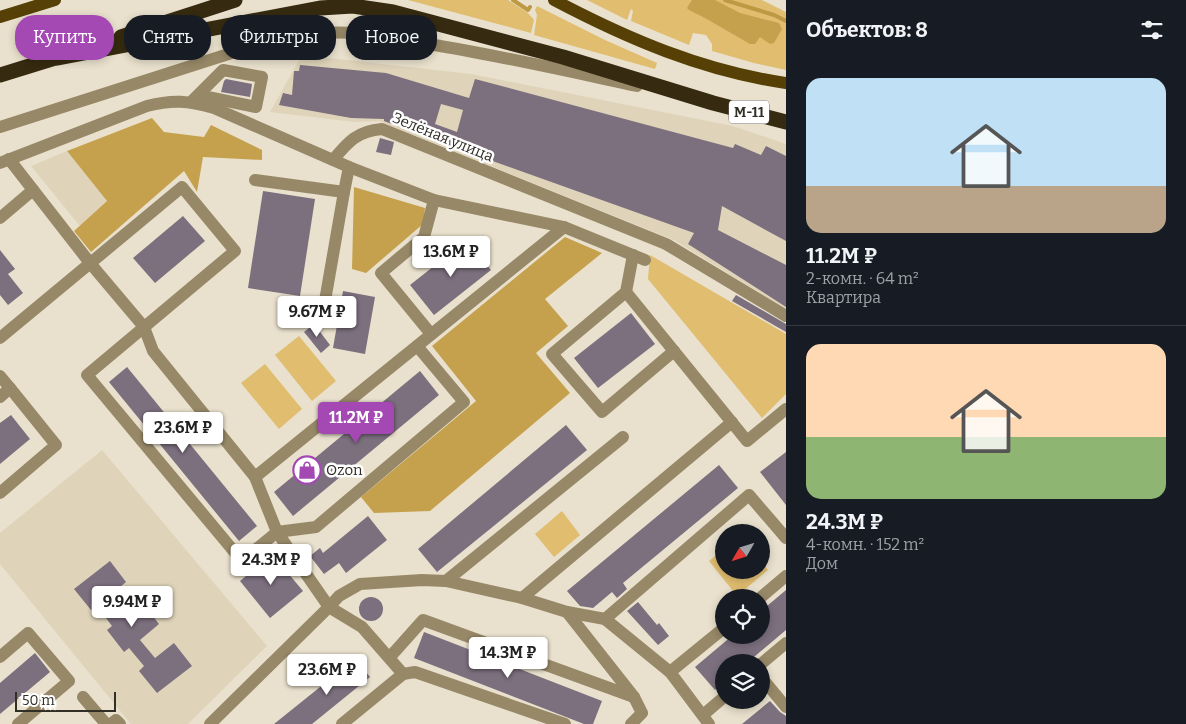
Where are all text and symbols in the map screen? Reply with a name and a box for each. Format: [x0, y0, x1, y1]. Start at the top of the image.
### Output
chip: Купить [15, 15, 114, 60]
chip: Снять [124, 15, 211, 60]
chip: Фильтры [221, 15, 336, 60]
chip: Новое [346, 15, 437, 60]
icon: filters [1138, 16, 1166, 44]
text: Объектов: 8 [806, 17, 928, 43]
road number: М-11 [729, 100, 769, 124]
street label: Зелёная улица [390, 109, 496, 165]
icon: home [941, 111, 1031, 201]
pin: 13.6M ₽ [405, 236, 497, 278]
text: 13.6M ₽ [423, 242, 479, 261]
text: 11.2M ₽ [806, 243, 877, 269]
text: 2-комн. · 64 m² [806, 269, 919, 288]
text: Квартира [806, 288, 881, 307]
pin: 9.67M ₽ [271, 296, 363, 338]
text: 9.67M ₽ [288, 302, 346, 321]
icon: home [941, 376, 1031, 466]
pin: 11.2M ₽ [310, 402, 402, 444]
text: 11.2M ₽ [329, 408, 383, 427]
pin: 23.6M ₽ [137, 412, 229, 454]
text: 23.6M ₽ [154, 418, 212, 437]
shop icon: Ozon [292, 455, 322, 485]
place label: Ozon [326, 461, 363, 479]
text: 24.3M ₽ [806, 509, 883, 535]
north arrow [715, 524, 770, 579]
map controls [715, 524, 770, 709]
text: 4-комн. · 152 m² [806, 535, 924, 554]
pin: 24.3M ₽ [225, 544, 317, 586]
text: 24.3M ₽ [242, 550, 300, 569]
text: Дом [806, 554, 838, 573]
pin: 9.94M ₽ [86, 586, 178, 628]
button: locate [715, 589, 770, 644]
text: 9.94M ₽ [103, 592, 161, 611]
pin: 14.3M ₽ [462, 636, 554, 679]
text: 14.3M ₽ [480, 643, 536, 662]
pin: 23.6M ₽ [281, 654, 373, 696]
button: layers [715, 654, 770, 709]
text: 23.6M ₽ [298, 660, 356, 679]
scale bar [15, 689, 116, 712]
text: 50 m [22, 692, 55, 709]

